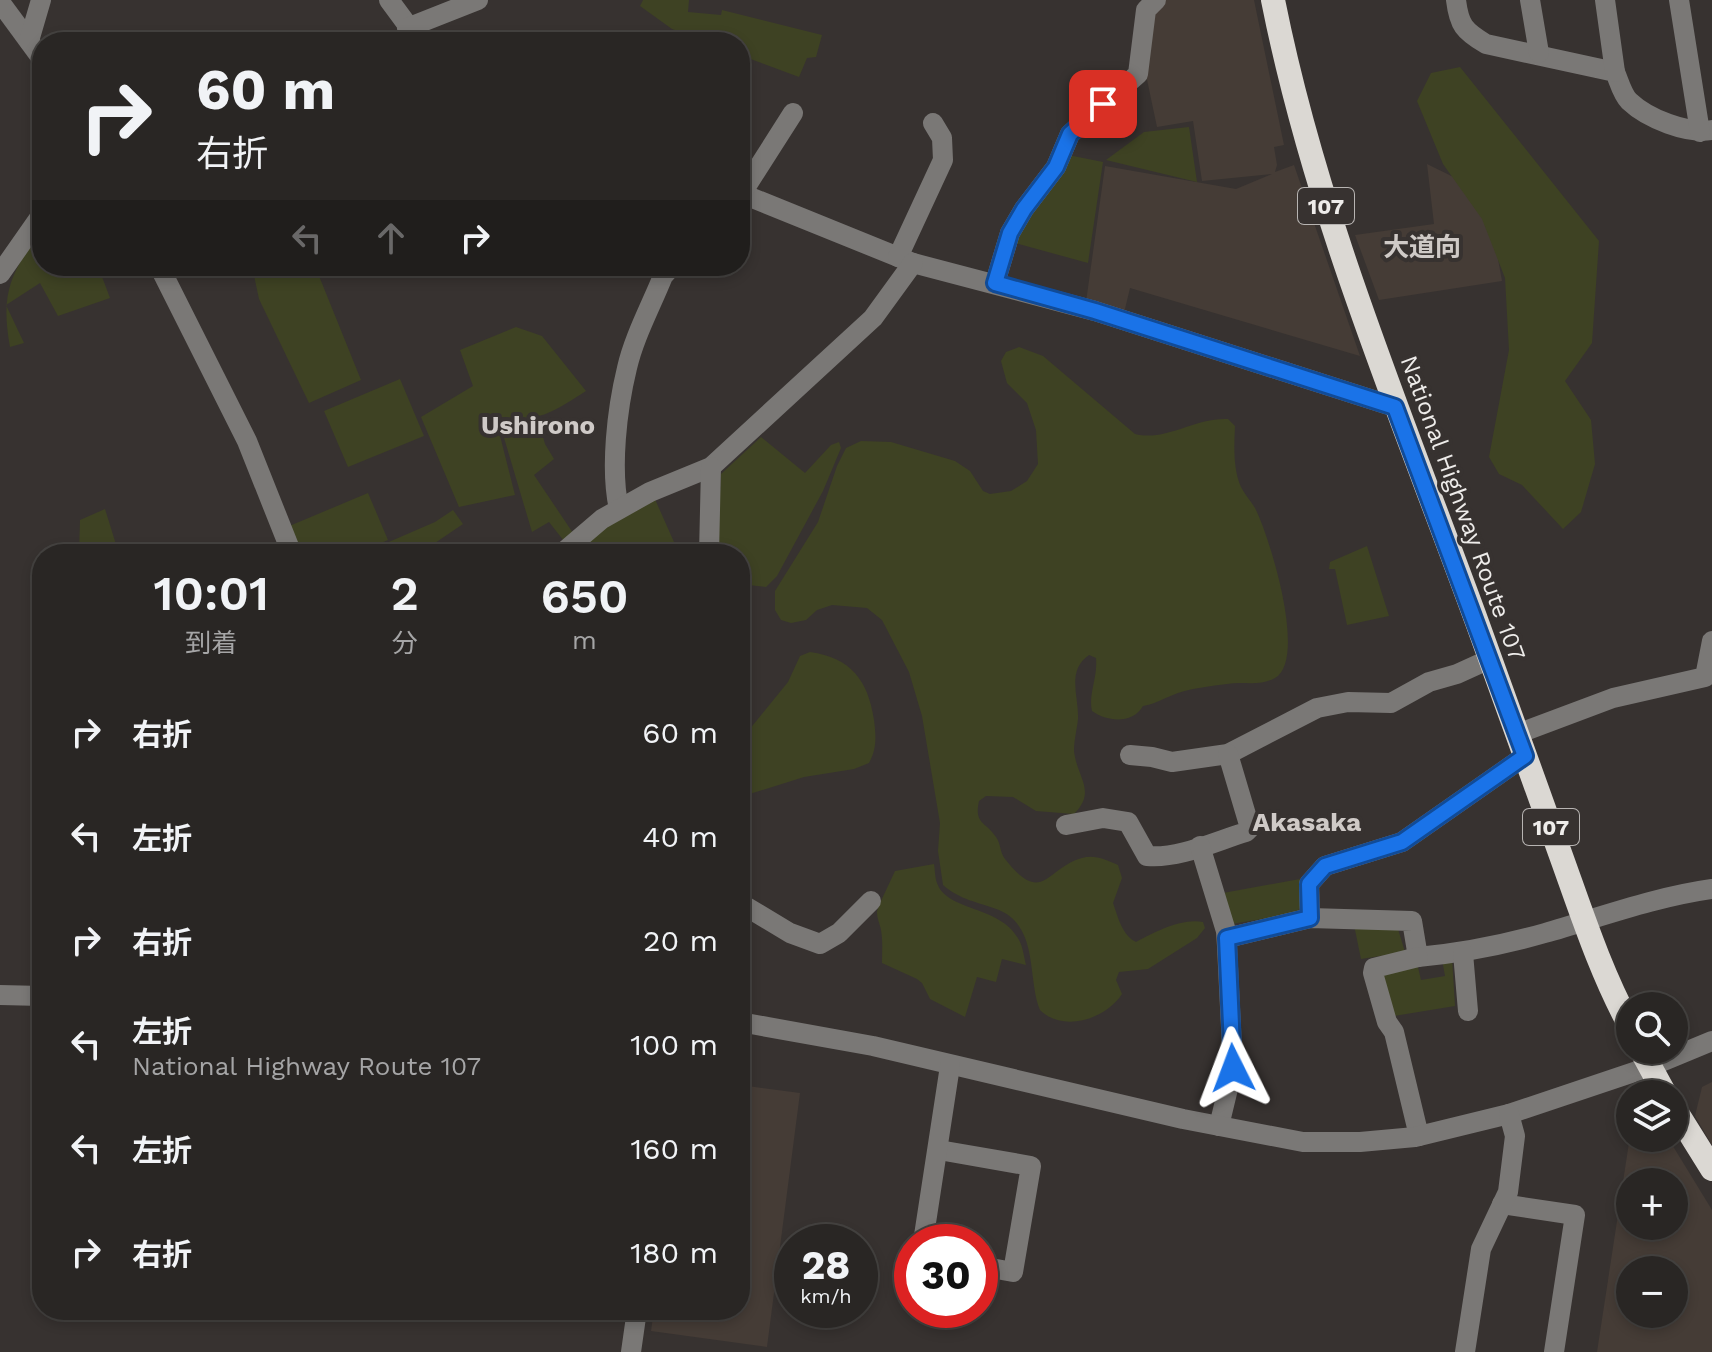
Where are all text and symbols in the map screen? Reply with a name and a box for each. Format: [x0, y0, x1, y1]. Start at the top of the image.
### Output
text: 60 m [196, 57, 335, 123]
icon: right [64, 64, 168, 168]
pin [1069, 70, 1137, 138]
icon: arrive [1081, 82, 1125, 126]
text: 右折 [196, 133, 268, 175]
road number: 107 [1298, 188, 1354, 224]
icon: left [285, 216, 329, 260]
icon: ahead [369, 216, 413, 260]
icon: right [453, 216, 497, 260]
district label: 大道向 [1383, 232, 1461, 262]
street label: National Highway Route 107 [1395, 352, 1531, 664]
district label: Ushirono [481, 410, 595, 440]
text: 10:01 [154, 565, 269, 622]
text: 2 [391, 565, 419, 622]
text: 650 [541, 568, 628, 625]
text: m [572, 625, 597, 655]
text: 到着 [185, 628, 237, 658]
text: 分 [392, 628, 418, 658]
icon: right [64, 710, 108, 754]
text: 60 m [642, 715, 718, 750]
text: 右折 [132, 717, 192, 752]
district label: Akasaka [1253, 807, 1361, 837]
road number: 107 [1523, 809, 1579, 845]
icon: left [64, 814, 108, 858]
text: 40 m [642, 819, 718, 854]
text: 左折 [132, 821, 192, 856]
icon: right [64, 918, 108, 962]
text: 20 m [643, 923, 718, 958]
text: 右折 [132, 925, 192, 960]
map controls [1616, 992, 1688, 1328]
button: search [1616, 992, 1688, 1064]
text: 左折 [132, 1014, 192, 1049]
icon: left [64, 1022, 108, 1066]
position arrow [1191, 1026, 1275, 1110]
text: 100 m [630, 1027, 718, 1062]
text: National Highway Route 107 [132, 1051, 481, 1081]
button: layers [1616, 1080, 1688, 1152]
icon: left [64, 1126, 108, 1170]
text: 160 m [631, 1131, 718, 1166]
text: 左折 [132, 1133, 192, 1168]
button: + [1616, 1168, 1688, 1240]
speed limit sign: 30 [894, 1224, 998, 1328]
icon: right [64, 1230, 108, 1274]
text: 180 m [630, 1235, 718, 1270]
text: 右折 [132, 1237, 192, 1272]
text: 28 [802, 1242, 850, 1289]
button: − [1616, 1256, 1688, 1328]
text: km/h [800, 1284, 852, 1308]

